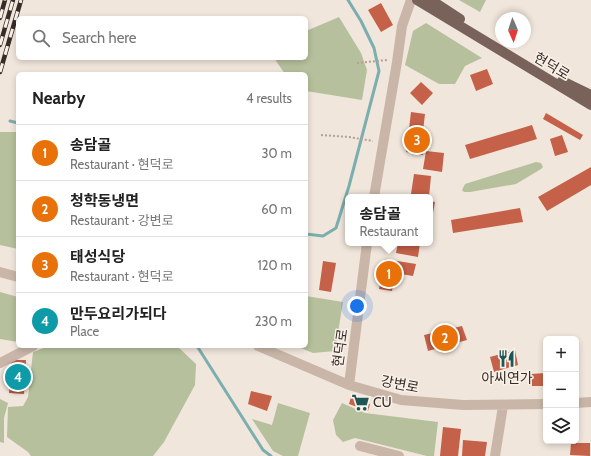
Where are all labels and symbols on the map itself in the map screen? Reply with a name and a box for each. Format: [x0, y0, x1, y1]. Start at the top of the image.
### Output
north arrow [495, 12, 531, 48]
street label: 현덕로 [531, 48, 573, 84]
pin: 3 [404, 125, 430, 155]
pin: 1 [376, 259, 402, 289]
your location [347, 296, 367, 316]
pin: 2 [432, 323, 458, 353]
street label: 현덕로 [328, 327, 352, 368]
restaurant icon: 아씨연가 [497, 348, 517, 368]
pin: 4 [5, 362, 31, 392]
place label: 아씨연가 [481, 369, 533, 387]
street label: 강변로 [379, 371, 421, 397]
supermarket icon: CU [350, 392, 370, 412]
place label: CU [373, 393, 392, 411]

